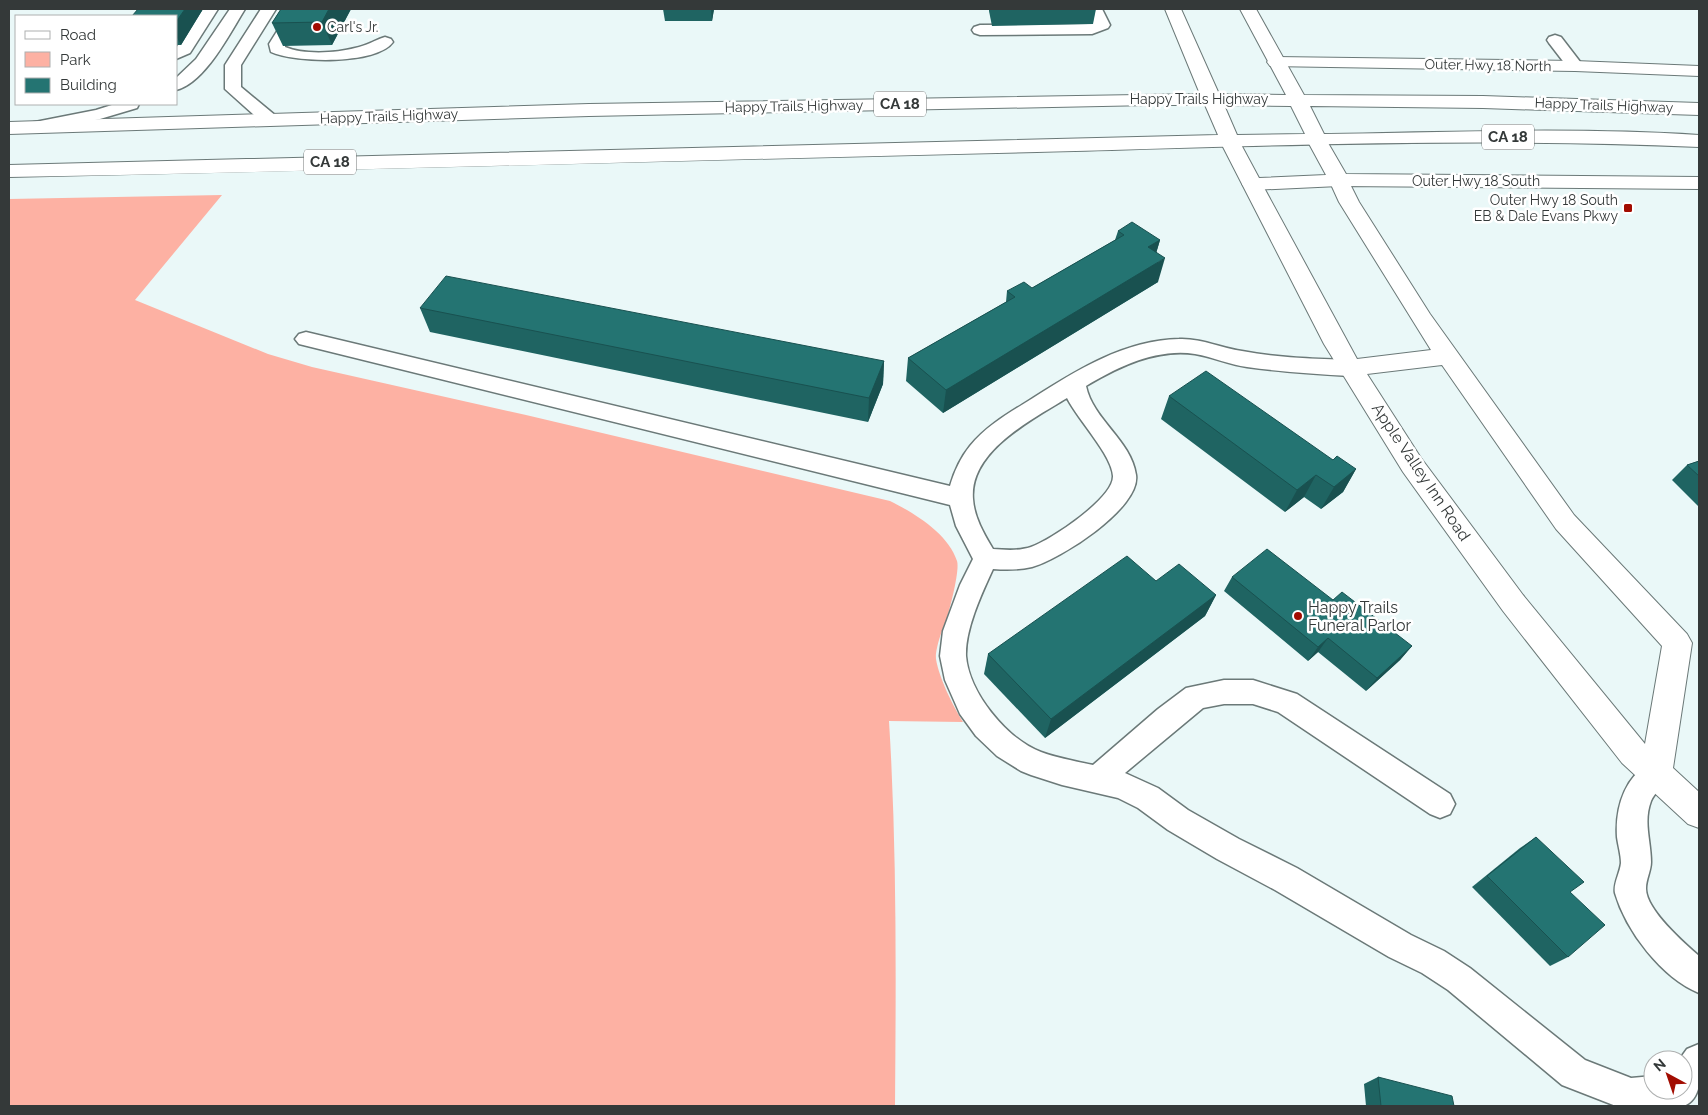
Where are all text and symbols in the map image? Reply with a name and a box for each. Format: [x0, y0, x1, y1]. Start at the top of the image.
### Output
legend [15, 15, 178, 105]
place label: Carl's Jr. [327, 19, 378, 35]
marker: Carl's Jr. [311, 21, 323, 33]
text: Road [60, 26, 96, 44]
text: Park [60, 51, 91, 69]
street label: Outer Hwy 18 North [1424, 56, 1552, 74]
text: Building [60, 76, 117, 94]
street label: Happy Trails Highway [1130, 91, 1269, 107]
road number: CA 18 [874, 92, 926, 116]
street label: Happy Trails Highway [1535, 95, 1674, 115]
street label: Happy Trails Highway [725, 97, 864, 115]
street label: Happy Trails Highway [320, 106, 459, 126]
road number: CA 18 [1482, 124, 1534, 150]
road number: CA 18 [304, 150, 356, 174]
street label: Outer Hwy 18 South [1412, 173, 1540, 189]
place label: Outer Hwy 18 South EB & Dale Evans Pkwy [1474, 192, 1618, 224]
marker: Outer Hwy 18 South EB & Dale Evans Pkwy [1622, 202, 1634, 214]
street label: Apple Valley Inn Road [1368, 400, 1474, 544]
place label: Happy Trails Funeral Parlor [1308, 598, 1411, 635]
marker: Happy Trails Funeral Parlor [1292, 610, 1304, 622]
north arrow [1643, 1050, 1693, 1100]
text: N [1650, 1055, 1669, 1075]

